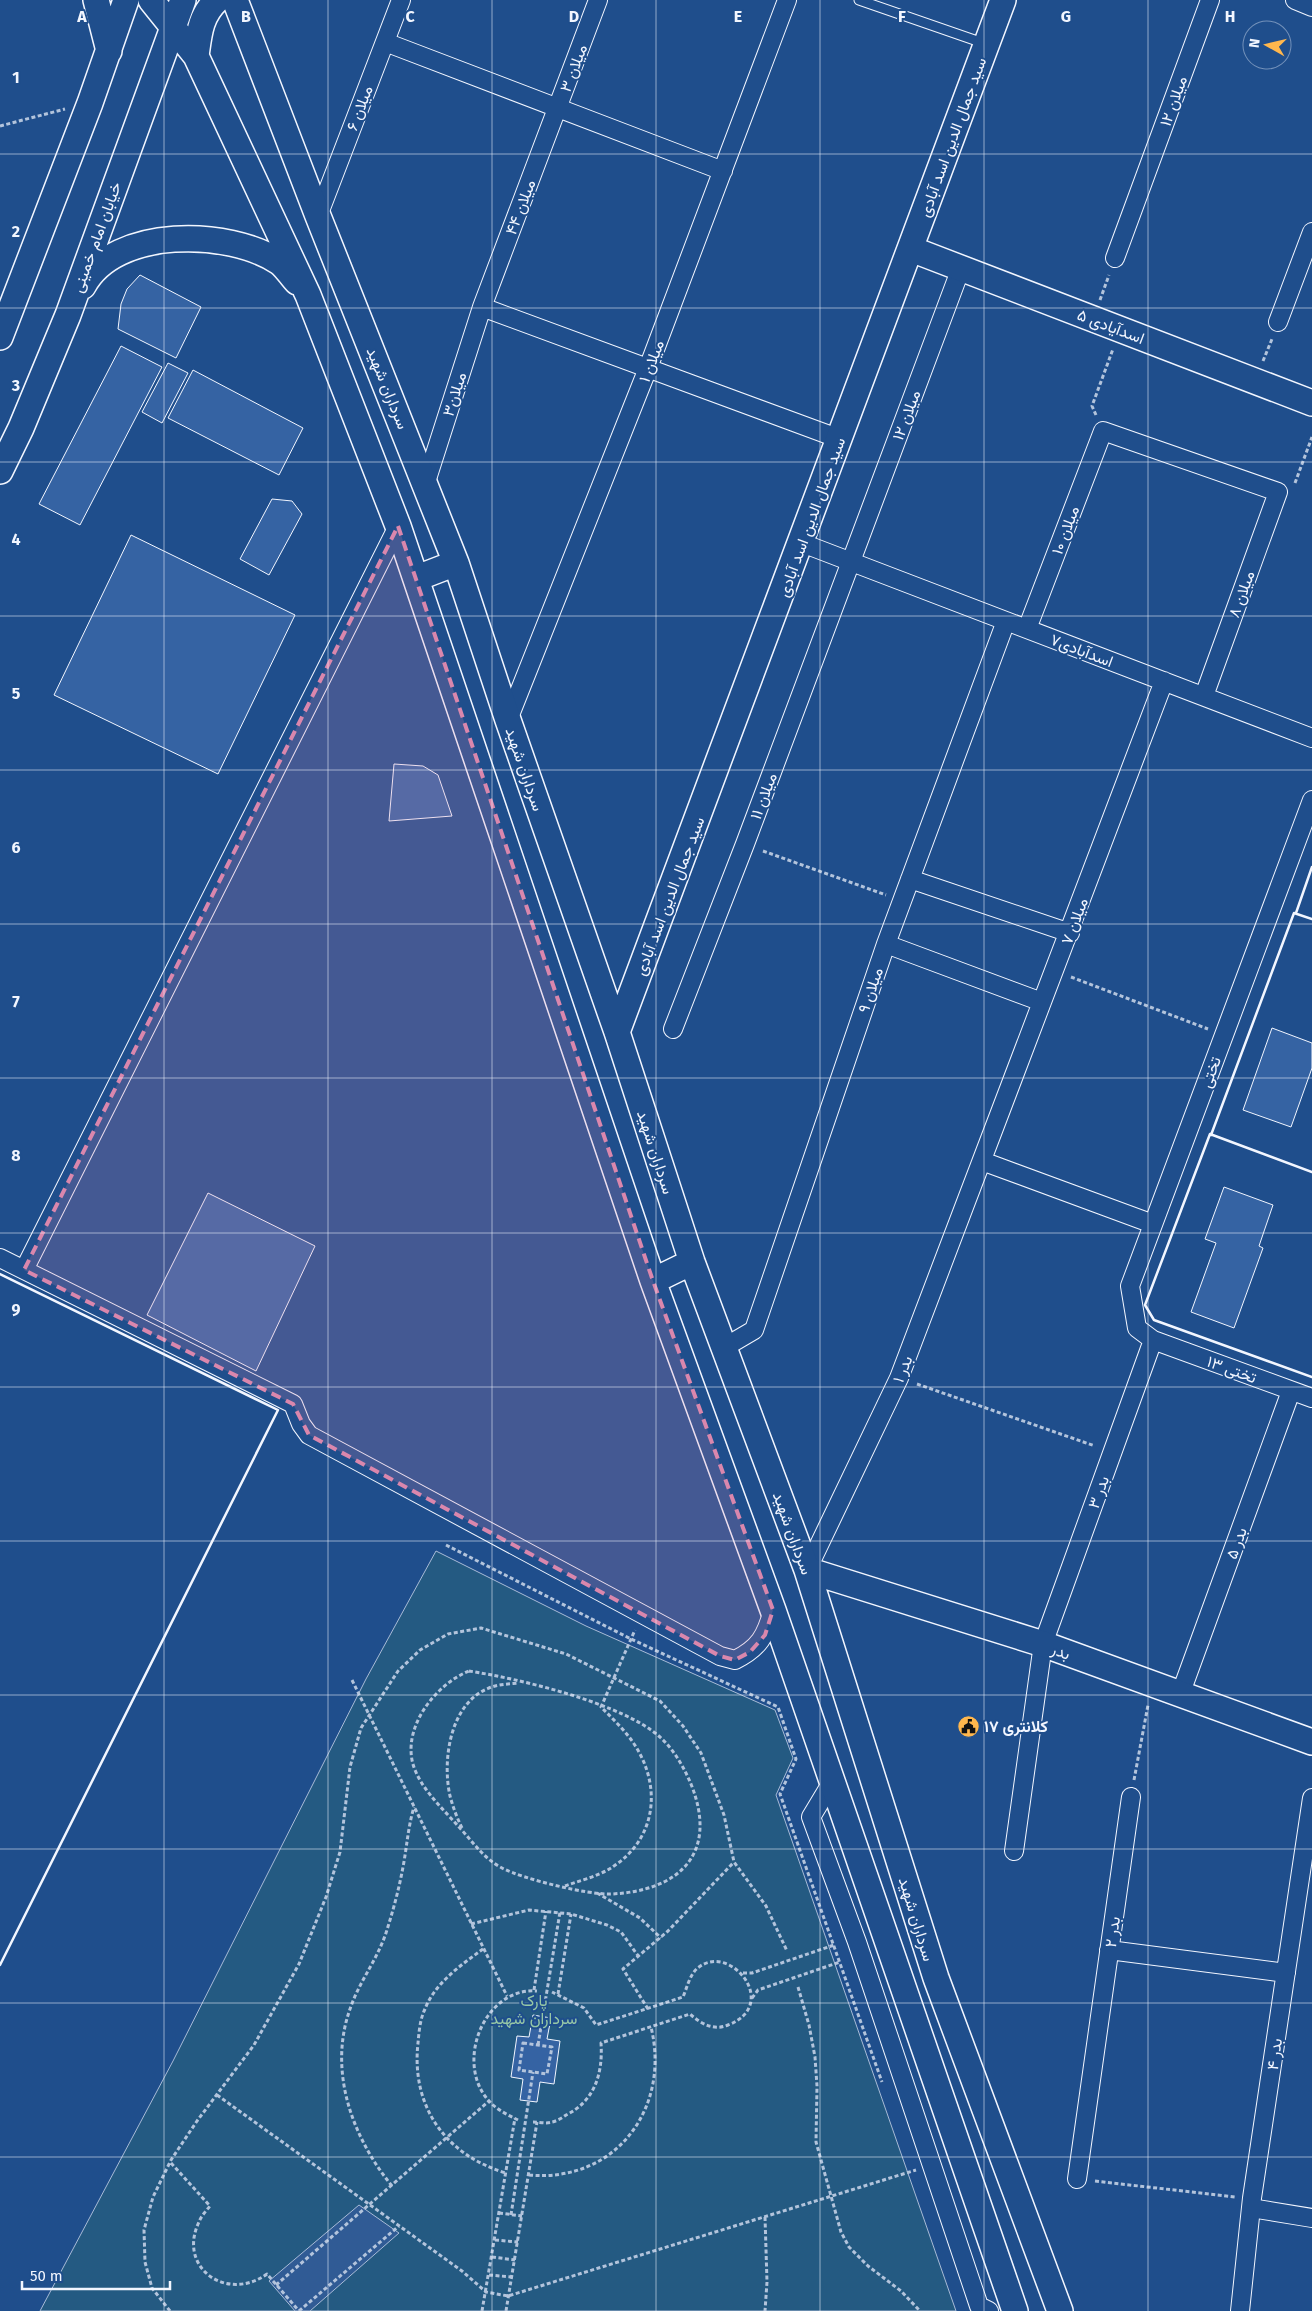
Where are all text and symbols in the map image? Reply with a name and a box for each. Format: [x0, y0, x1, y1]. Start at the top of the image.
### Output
text: A [76, 7, 87, 26]
text: B [241, 7, 251, 26]
text: C [405, 7, 415, 26]
text: D [569, 7, 579, 26]
text: E [734, 7, 742, 26]
text: F [898, 7, 906, 26]
text: G [1061, 7, 1071, 26]
text: H [1225, 7, 1235, 26]
north arrow [1242, 20, 1292, 70]
text: N [1246, 37, 1264, 49]
street label: میلان ۳ [556, 42, 591, 95]
street label: سید جمال الدین اسد آبادی [915, 55, 991, 220]
text: 1 [12, 68, 20, 87]
street label: میلان ۱۲ [1156, 73, 1191, 129]
street label: میلان ۶ [342, 83, 377, 133]
street label: میلان ۴۴ [501, 177, 540, 237]
street label: خیابان امام خمینی [68, 179, 126, 295]
text: 2 [12, 222, 20, 241]
street label: اسدآیادی ۵ [1074, 305, 1147, 349]
street label: میلان ۱ [635, 337, 668, 385]
street label: سرداران شهید [362, 344, 413, 432]
street label: میلان۳ [438, 370, 471, 419]
text: 3 [11, 376, 20, 395]
street label: میلان ۱۲ [888, 387, 925, 443]
street label: سید جمال الدین اسد آبادی [774, 435, 850, 600]
street label: میلان ۱۰ [1048, 503, 1083, 557]
text: 4 [11, 530, 21, 549]
street label: میلان ۸ [1224, 568, 1259, 620]
street label: اسدآبادی۷ [1047, 630, 1116, 672]
text: 5 [12, 684, 21, 703]
street label: سرداران شهید [500, 725, 548, 814]
street label: میلان ۱۱ [746, 770, 781, 822]
street label: سید جمال الدین اسد آبادی [630, 814, 709, 979]
text: 6 [11, 838, 21, 857]
street label: میلان ۷ [1057, 895, 1092, 947]
street label: میلان ۹ [854, 965, 887, 1015]
text: 7 [12, 992, 20, 1011]
street label: تختی [1196, 1054, 1226, 1091]
street label: سرداران شهید [632, 1108, 678, 1197]
text: 8 [11, 1146, 21, 1165]
text: 9 [12, 1300, 21, 1319]
street label: تختی ۱۳ [1204, 1352, 1259, 1388]
street label: بدر ۱ [888, 1353, 917, 1386]
street label: بدر ۳ [1084, 1473, 1114, 1512]
street label: سرداران شهید [768, 1489, 816, 1578]
street label: بدر ۵ [1222, 1525, 1252, 1562]
street label: بدر [1047, 1639, 1073, 1665]
public building icon: کلانتری ۱۷ [956, 1714, 980, 1738]
place label: کلانتری ۱۷ [984, 1717, 1048, 1737]
street label: سرداران شهید [894, 1875, 938, 1964]
street label: بدر ۲ [1101, 1915, 1125, 1949]
park label: پارک سرداران شهید [491, 1991, 577, 2029]
street label: بدر ۴ [1263, 2037, 1287, 2071]
scale bar [22, 2258, 170, 2290]
text: 50 m [30, 2267, 63, 2285]

